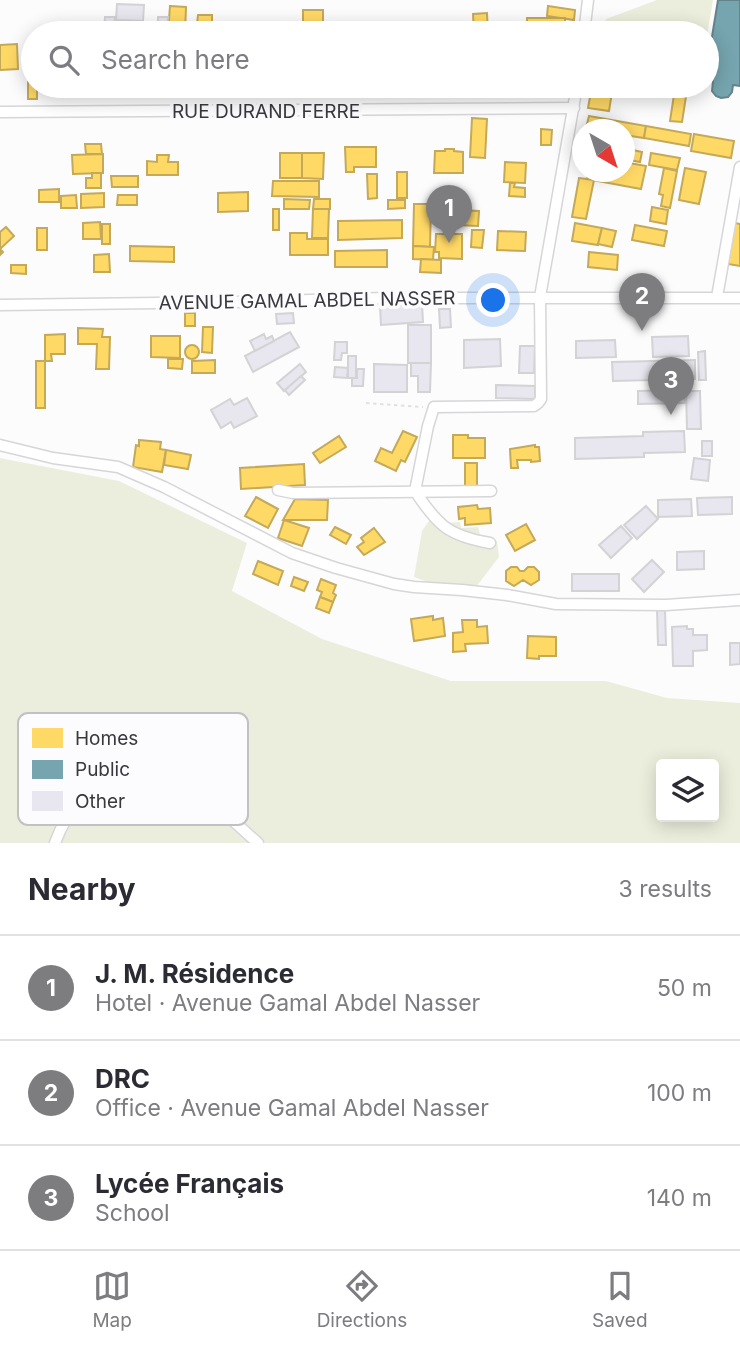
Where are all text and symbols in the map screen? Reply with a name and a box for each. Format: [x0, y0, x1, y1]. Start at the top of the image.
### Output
search box [21, 21, 719, 98]
icon: search [45, 41, 83, 79]
text: Search here [101, 44, 250, 75]
street label: RUE DURAND FERRE [172, 100, 360, 123]
north arrow [572, 119, 635, 182]
pin: 1 [426, 185, 472, 243]
pin: 2 [619, 273, 665, 331]
your location [476, 283, 510, 317]
street label: AVENUE GAMAL ABDEL NASSER [158, 286, 456, 315]
pin: 3 [648, 357, 694, 415]
legend [18, 713, 248, 825]
text: Homes [75, 727, 138, 750]
text: Public [75, 758, 130, 781]
map controls [656, 759, 719, 822]
button: layers [656, 759, 719, 822]
text: Other [75, 790, 125, 813]
text: Nearby [28, 871, 136, 907]
text: 3 results [619, 875, 712, 903]
text: J. M. Résidence [95, 958, 294, 989]
text: 1 [46, 974, 56, 1002]
text: 50 m [657, 974, 712, 1002]
text: Hotel · Avenue Gamal Abdel Nasser [95, 989, 480, 1017]
text: DRC [95, 1063, 150, 1094]
text: 2 [44, 1079, 58, 1107]
text: 100 m [647, 1079, 712, 1107]
text: Office · Avenue Gamal Abdel Nasser [95, 1094, 489, 1122]
text: Lycée Français [95, 1168, 284, 1199]
text: 3 [44, 1184, 58, 1212]
text: 140 m [647, 1184, 712, 1212]
text: School [95, 1199, 170, 1227]
tab: Map [92, 1267, 132, 1332]
tab: Directions [317, 1267, 407, 1332]
tab: Saved [592, 1267, 648, 1332]

